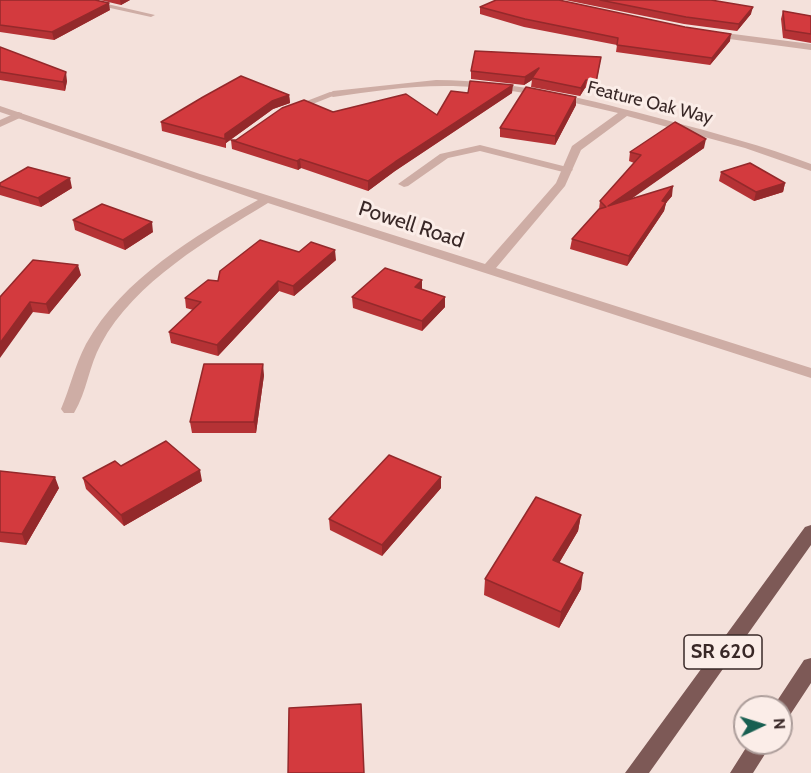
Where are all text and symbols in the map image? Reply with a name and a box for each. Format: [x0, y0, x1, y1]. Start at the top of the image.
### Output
street label: Feature Oak Way [585, 77, 715, 129]
street label: Powell Road [355, 196, 467, 254]
road number: SR 620 [684, 635, 762, 669]
north arrow [733, 695, 793, 755]
text: N [770, 718, 789, 730]

